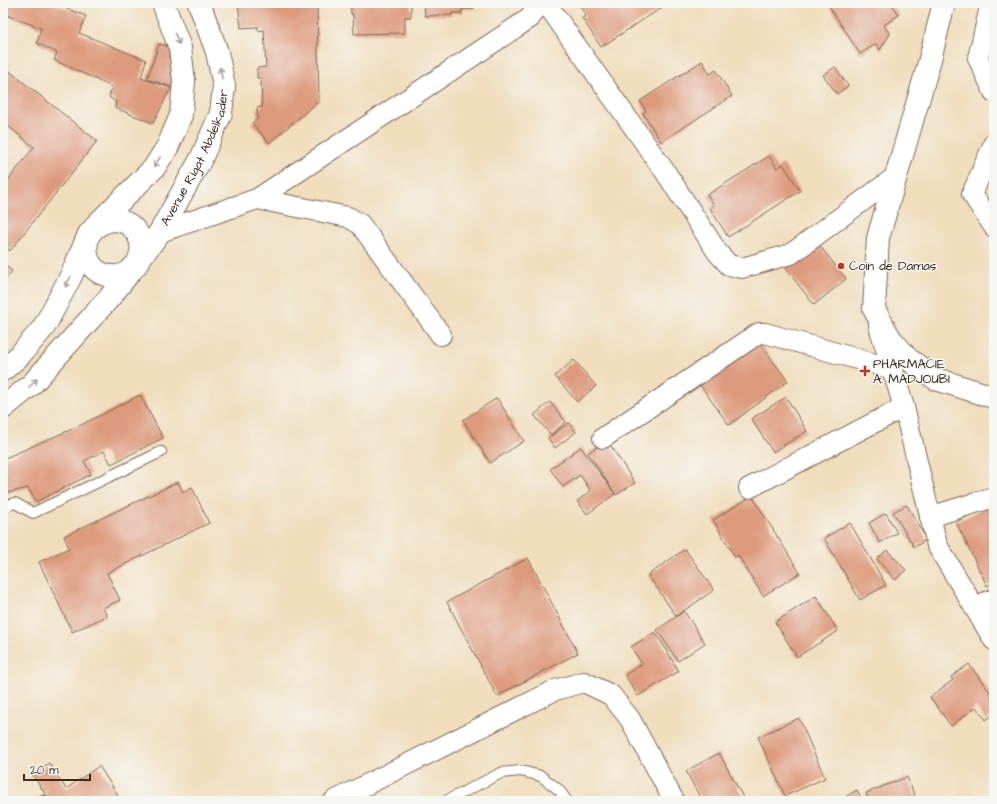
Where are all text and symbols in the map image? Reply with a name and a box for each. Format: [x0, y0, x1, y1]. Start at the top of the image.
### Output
one-way arrow [174, 33, 182, 45]
one-way arrow [217, 67, 225, 80]
street label: Avenue Rigat Abdelkader [156, 88, 233, 229]
one-way arrow [153, 157, 161, 168]
place label: Coin de Damas [849, 257, 937, 275]
marker: Coin de Damas [836, 261, 846, 271]
one-way arrow [63, 276, 71, 288]
place label: PHARMACIE A. MADJOUBI [873, 355, 950, 388]
marker: PHARMACIE A. MADJOUBI [860, 366, 870, 376]
one-way arrow [28, 378, 38, 388]
scale bar [24, 756, 90, 782]
text: 20 m [30, 762, 59, 779]

